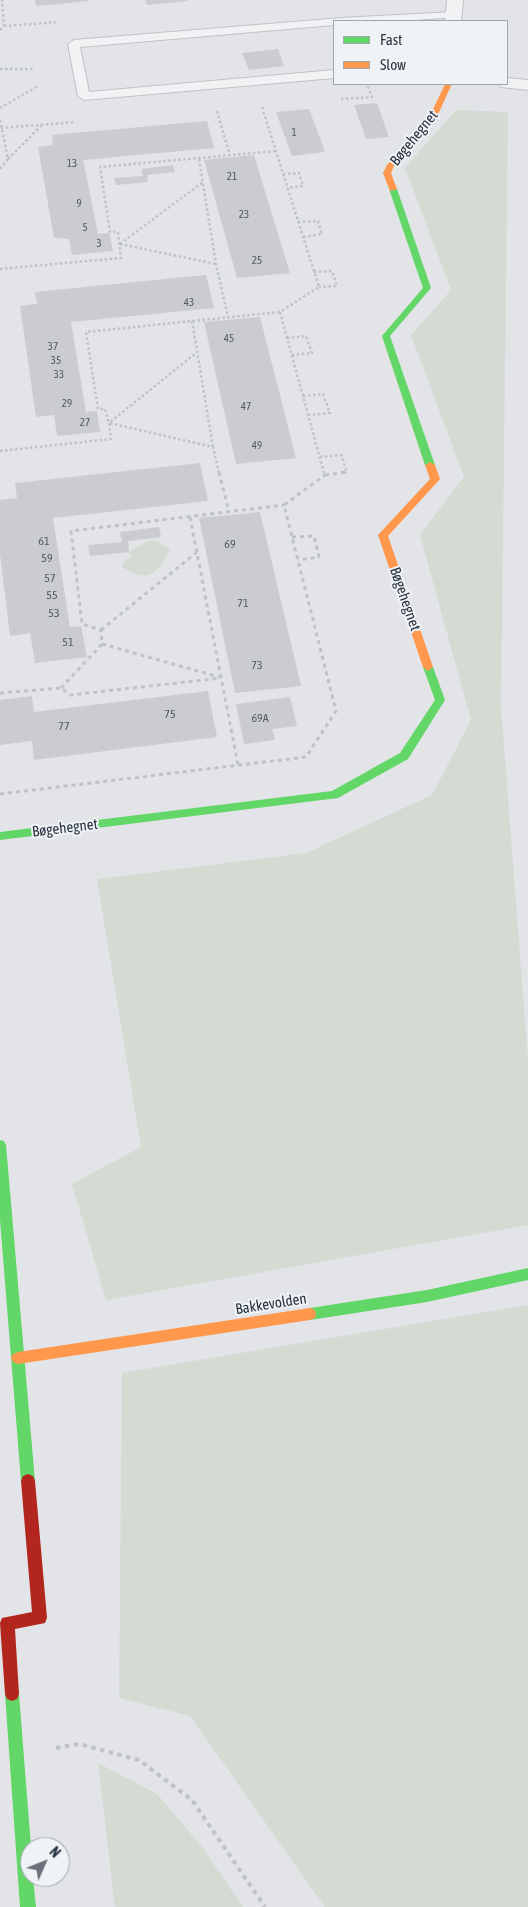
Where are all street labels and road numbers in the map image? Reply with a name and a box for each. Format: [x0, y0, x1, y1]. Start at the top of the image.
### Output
street label: Bøgehegnet [386, 107, 442, 169]
street label: Bøgehegnet [386, 565, 424, 633]
street label: Bøgehegnet [31, 815, 99, 841]
street label: Bakkevolden [234, 1289, 308, 1319]

